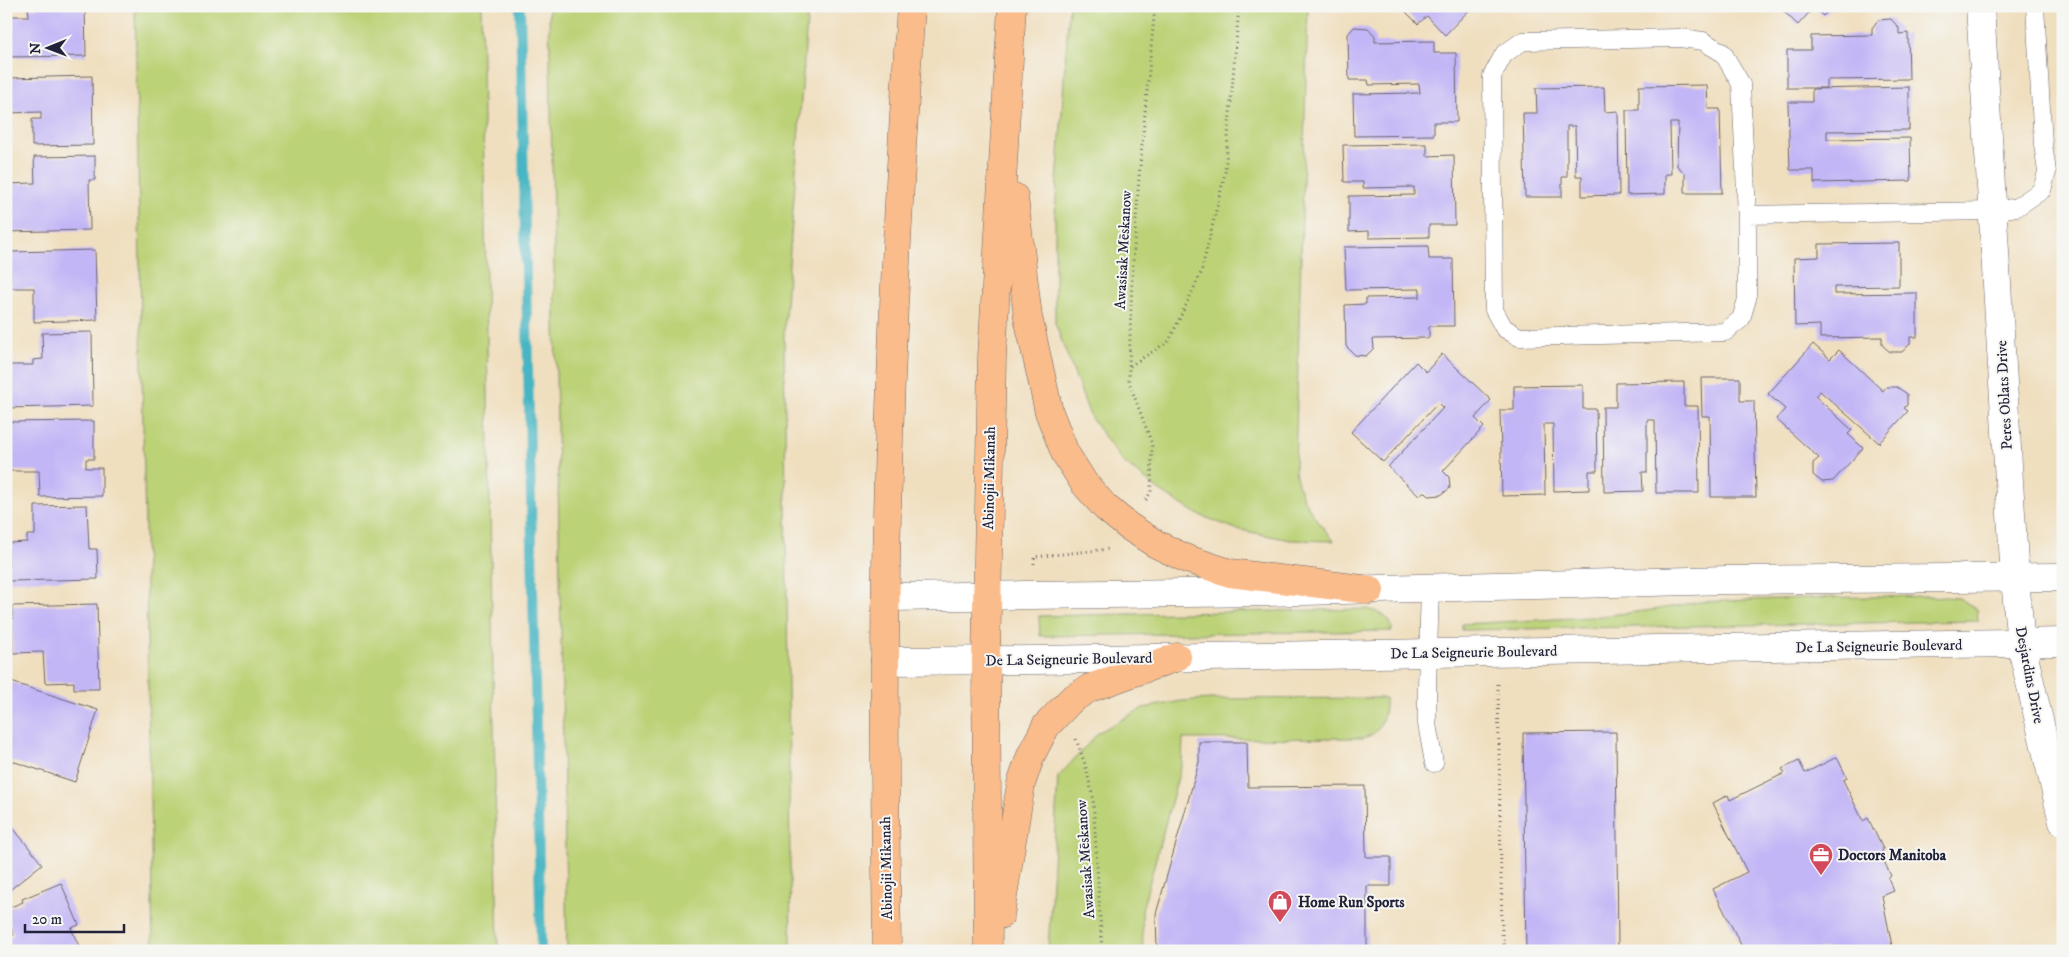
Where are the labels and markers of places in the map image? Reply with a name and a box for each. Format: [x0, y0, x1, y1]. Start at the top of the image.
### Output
office icon: Doctors Manitoba [1808, 842, 1834, 876]
place label: Doctors Manitoba [1838, 846, 1947, 865]
shop icon: Home Run Sports [1267, 889, 1293, 923]
place label: Home Run Sports [1298, 893, 1405, 912]

